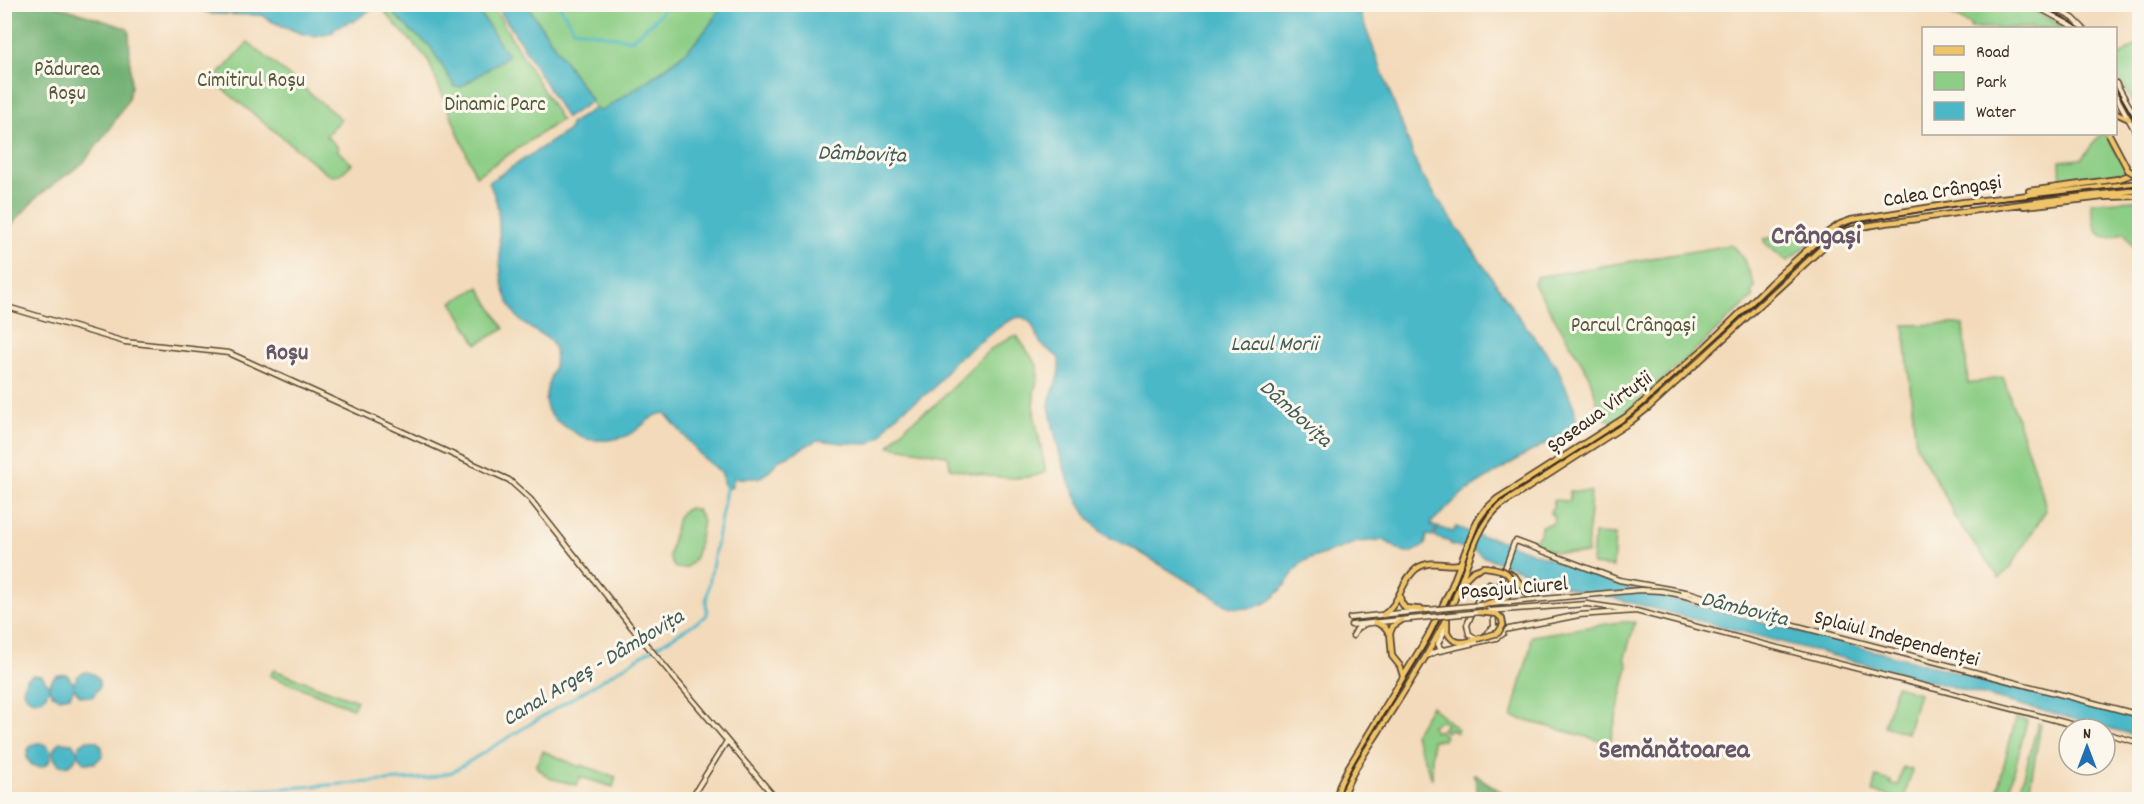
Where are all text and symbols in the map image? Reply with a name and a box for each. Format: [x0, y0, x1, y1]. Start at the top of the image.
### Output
legend [1922, 27, 2117, 135]
text: Road [1976, 41, 2010, 66]
park label: Pădurea Roșu [34, 56, 101, 110]
park label: Cimitirul Roșu [197, 67, 305, 97]
text: Park [1976, 71, 2007, 96]
park label: Dinamic Parc [444, 91, 546, 121]
text: Water [1976, 101, 2016, 126]
water label: Dâmbovița [817, 138, 908, 173]
street label: Calea Crângași [1881, 169, 2004, 217]
district label: Crângași [1771, 218, 1861, 257]
park label: Parcul Crângași [1571, 312, 1695, 342]
water label: Lacul Morii [1231, 330, 1320, 361]
district label: Roșu [266, 337, 308, 371]
street label: Șoseaua Virtuții [1542, 365, 1660, 462]
water label: Dâmbovița [1251, 374, 1339, 457]
street label: Pasajul Ciurel [1459, 570, 1569, 610]
water label: Dâmbovița [1698, 585, 1792, 637]
water label: Canal Argeș - Dâmbovița [497, 602, 692, 736]
street label: Splaiul Independenței [1810, 603, 1982, 676]
north arrow [2057, 717, 2117, 777]
text: N [2083, 723, 2091, 746]
district label: Semănătoarea [1599, 732, 1751, 771]

